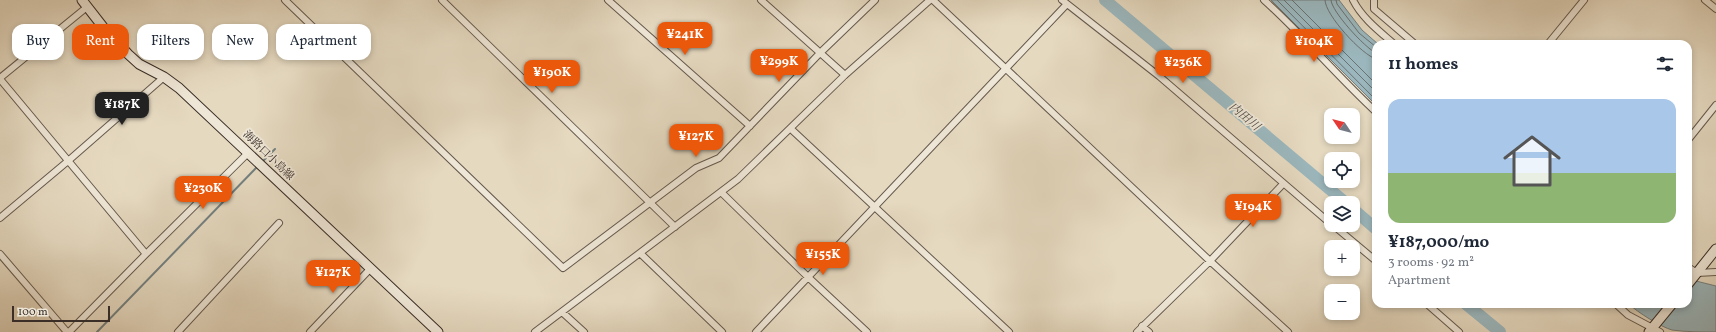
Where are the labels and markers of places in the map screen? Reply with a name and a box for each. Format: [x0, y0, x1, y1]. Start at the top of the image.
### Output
pin: ¥241K [657, 22, 713, 56]
pin: ¥104K [1286, 29, 1342, 63]
pin: ¥299K [751, 49, 807, 83]
pin: ¥236K [1155, 50, 1211, 84]
pin: ¥190K [524, 60, 580, 94]
pin: ¥187K [94, 92, 150, 126]
pin: ¥127K [668, 124, 724, 158]
pin: ¥230K [175, 176, 231, 210]
pin: ¥194K [1225, 194, 1281, 228]
pin: ¥155K [795, 242, 851, 276]
pin: ¥127K [305, 260, 361, 294]

